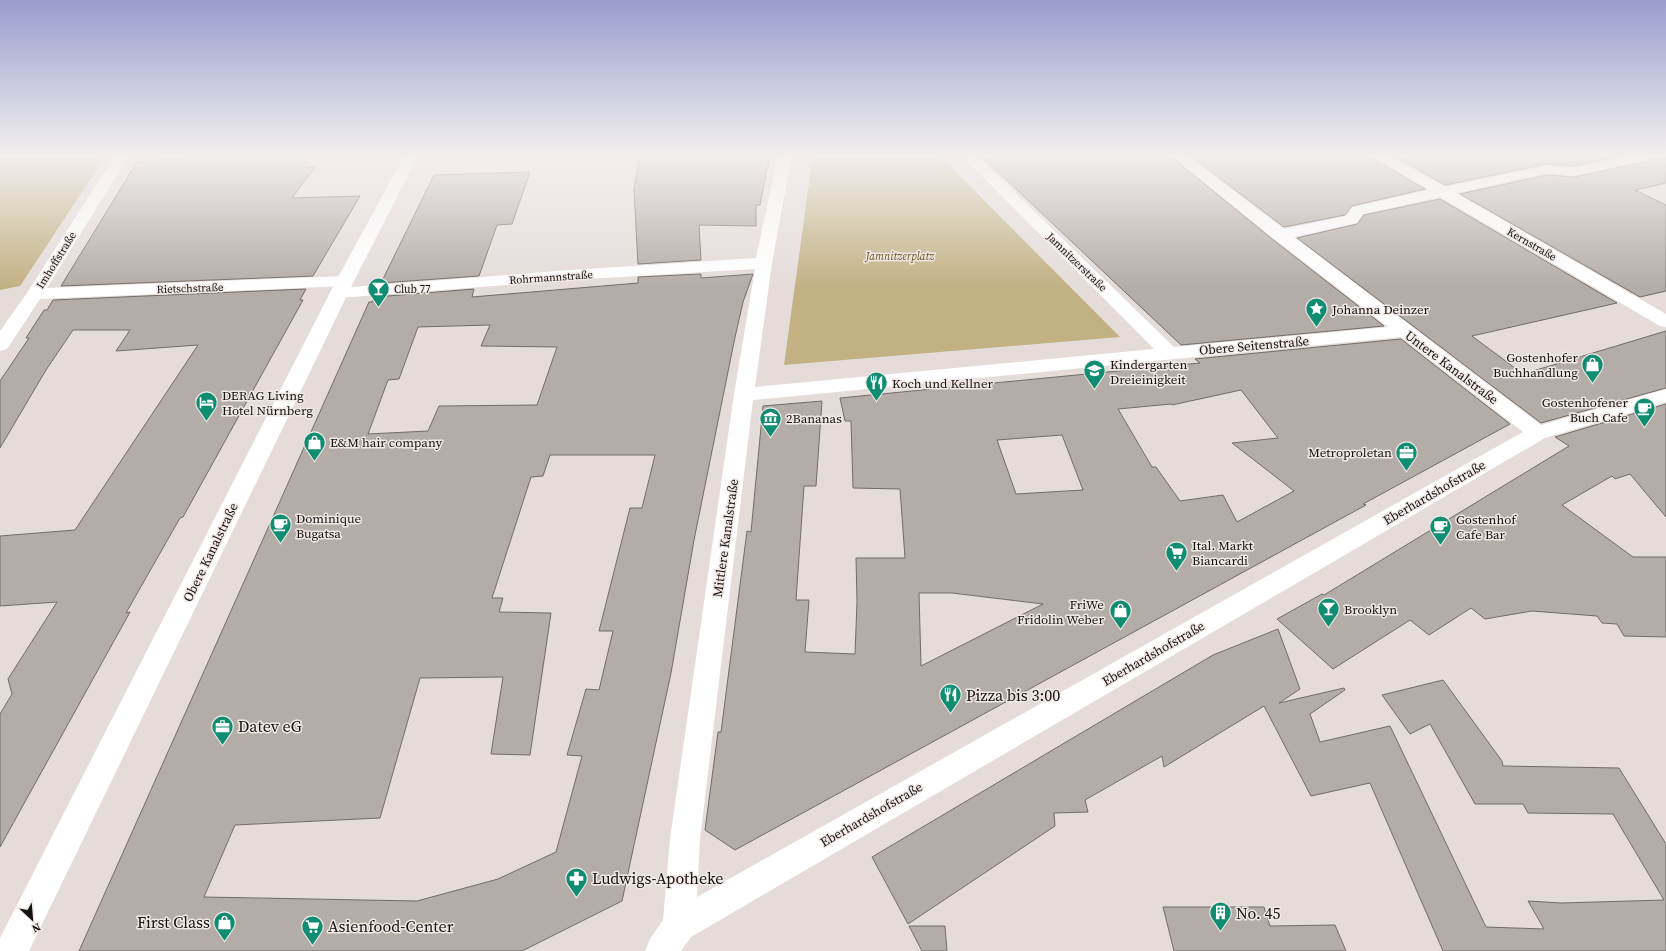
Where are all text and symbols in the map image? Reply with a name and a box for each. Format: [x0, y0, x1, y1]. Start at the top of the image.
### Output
street label: Kernstraße [1504, 224, 1559, 265]
street label: Imhoffstraße [33, 229, 80, 292]
street label: Jamnitzerstraße [1042, 229, 1110, 295]
park label: Jamnitzerplatz [864, 249, 935, 264]
street label: Rohrmannstraße [509, 267, 594, 288]
bar icon: Club 77 [366, 276, 392, 309]
street label: Rietschstraße [156, 280, 224, 297]
place label: Club 77 [394, 282, 431, 297]
place icon: Johanna Deinzer [1304, 296, 1330, 329]
place label: Johanna Deinzer [1331, 301, 1430, 318]
street label: Untere Kanalstraße [1402, 327, 1502, 408]
street label: Obere Seitenstraße [1198, 332, 1310, 359]
place label: Gostenhofer Buchhandlung [1493, 349, 1578, 381]
shop icon: Gostenhofer Buchhandlung [1580, 351, 1606, 384]
place label: Kindergarten Dreieinigkeit [1110, 356, 1187, 388]
school or university icon: Kindergarten Dreieinigkeit [1082, 358, 1108, 391]
restaurant icon: Koch und Kellner [863, 370, 889, 403]
place label: Koch und Kellner [892, 375, 994, 392]
place label: DERAG Living Hotel Nürnberg [222, 387, 313, 419]
hotel icon: DERAG Living Hotel Nürnberg [194, 389, 220, 422]
place label: Gostenhofener Buch Cafe [1542, 394, 1628, 426]
cafe icon: Gostenhofener Buch Cafe [1631, 396, 1657, 429]
museum icon: 2Bananas [757, 405, 783, 438]
place label: 2Bananas [786, 410, 842, 427]
shop icon: E&M hair company [301, 429, 327, 462]
place label: E&M hair company [330, 434, 442, 451]
office icon: Metroproletan [1394, 439, 1420, 472]
place label: Metroproletan [1308, 444, 1392, 461]
street label: Eberhardshofstraße [1380, 456, 1489, 529]
street label: Mittlere Kanalstraße [709, 477, 742, 598]
street label: Obere Kanalstraße [179, 500, 242, 604]
place label: Dominique Bugatsa [296, 510, 361, 542]
place label: Gostenhof Cafe Bar [1456, 511, 1517, 543]
cafe icon: Dominique Bugatsa [267, 512, 293, 545]
cafe icon: Gostenhof Cafe Bar [1427, 513, 1453, 546]
place label: Ital. Markt Biancardi [1192, 537, 1254, 569]
supermarket icon: Ital. Markt Biancardi [1163, 539, 1189, 572]
place label: FriWe Fridolin Weber [1017, 596, 1104, 628]
bar icon: Brooklyn [1316, 596, 1342, 629]
shop icon: FriWe Fridolin Weber [1107, 598, 1133, 631]
place label: Brooklyn [1344, 601, 1397, 618]
street label: Eberhardshofstraße [1099, 617, 1208, 690]
restaurant icon: Pizza bis 3:00 [937, 682, 963, 715]
place label: Pizza bis 3:00 [966, 684, 1060, 706]
office icon: Datev eG [210, 713, 236, 746]
place label: Datev eG [238, 715, 302, 737]
street label: Eberhardshofstraße [817, 778, 926, 851]
pharmacy icon: Ludwigs-Apotheke [563, 865, 589, 898]
place label: Ludwigs-Apotheke [592, 867, 723, 889]
north arrow [12, 899, 52, 939]
building icon: No. 45 [1208, 900, 1234, 933]
place label: No. 45 [1236, 902, 1281, 924]
shop icon: First Class [212, 909, 238, 942]
place label: First Class [137, 911, 210, 933]
supermarket icon: Asienfood-Center [299, 913, 325, 946]
place label: Asienfood-Center [328, 915, 454, 937]
text: N [29, 919, 43, 936]

